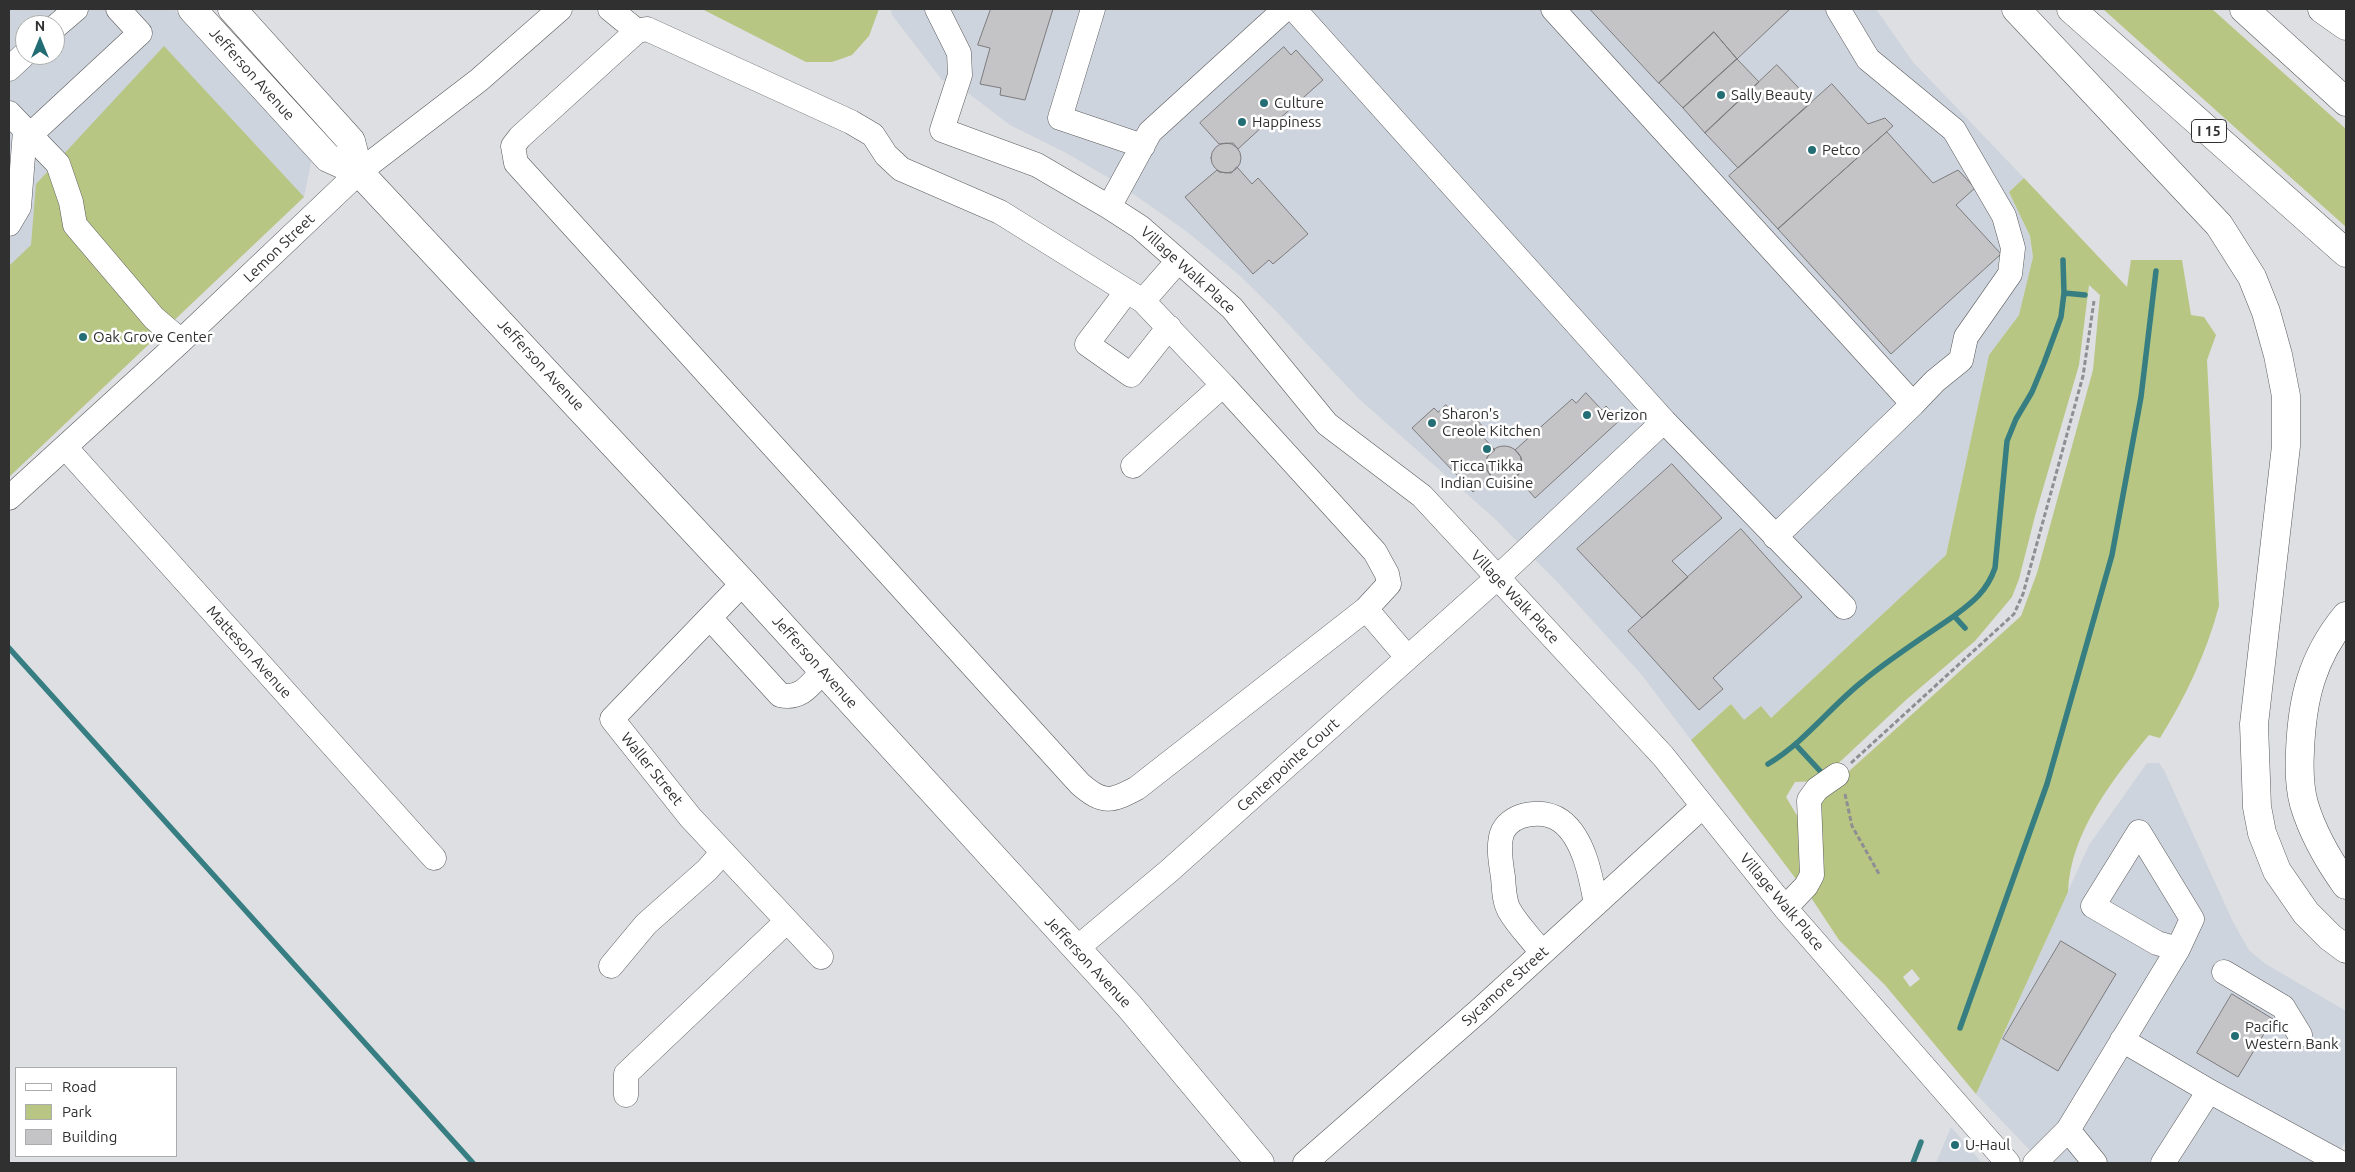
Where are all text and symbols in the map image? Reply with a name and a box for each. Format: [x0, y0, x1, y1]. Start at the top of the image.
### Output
north arrow [15, 15, 65, 65]
text: N [35, 18, 45, 34]
street label: Jefferson Avenue [206, 24, 298, 124]
place label: Sally Beauty [1731, 86, 1812, 104]
marker: Sally Beauty [1715, 89, 1727, 101]
place label: Culture [1274, 94, 1324, 112]
marker: Culture [1258, 97, 1270, 109]
place label: Happiness [1252, 113, 1321, 131]
marker: Happiness [1236, 116, 1248, 128]
road number: I 15 [2192, 120, 2226, 142]
place label: Petco [1822, 141, 1861, 159]
marker: Petco [1806, 144, 1818, 156]
street label: Lemon Street [240, 210, 318, 286]
street label: Village Walk Place [1137, 223, 1239, 317]
street label: Jefferson Avenue [494, 315, 588, 415]
place label: Oak Grove Center [93, 328, 213, 346]
marker: Oak Grove Center [77, 331, 89, 343]
place label: Sharon's Creole Kitchen [1442, 405, 1541, 440]
place label: Verizon [1597, 406, 1648, 424]
marker: Verizon [1581, 409, 1593, 421]
marker: Sharon's Creole Kitchen [1426, 417, 1438, 429]
marker: Ticca Tikka Indian Cuisine [1481, 443, 1493, 455]
place label: Ticca Tikka Indian Cuisine [1441, 457, 1533, 492]
street label: Village Walk Place [1467, 546, 1563, 648]
street label: Matteson Avenue [203, 602, 295, 702]
street label: Jefferson Avenue [769, 612, 861, 712]
street label: Centerpointe Court [1233, 714, 1343, 816]
street label: Waller Street [617, 729, 687, 809]
street label: Village Walk Place [1736, 850, 1828, 954]
street label: Jefferson Avenue [1041, 912, 1135, 1012]
street label: Sycamore Street [1458, 942, 1552, 1030]
place label: Pacific Western Bank [2245, 1018, 2339, 1053]
marker: Pacific Western Bank [2229, 1030, 2241, 1042]
legend [15, 1067, 178, 1157]
text: Road [62, 1078, 97, 1095]
text: Park [62, 1103, 92, 1120]
text: Building [62, 1128, 117, 1145]
place label: U-Haul [1965, 1136, 2010, 1154]
marker: U-Haul [1949, 1139, 1961, 1151]

